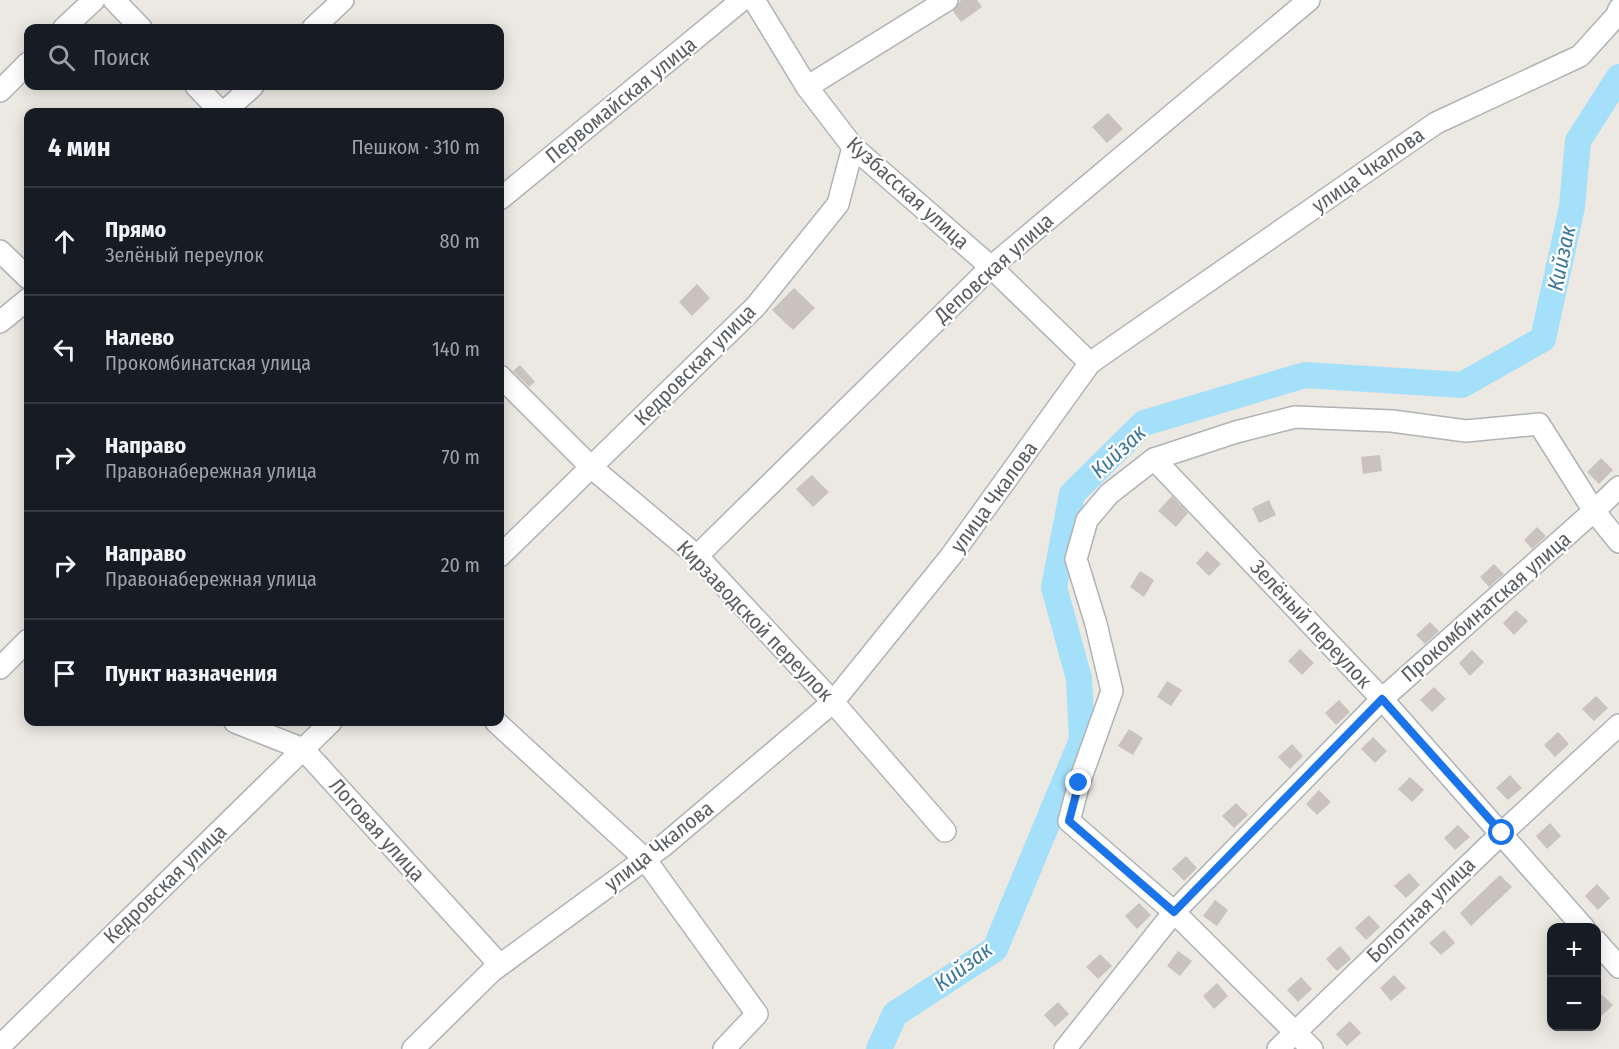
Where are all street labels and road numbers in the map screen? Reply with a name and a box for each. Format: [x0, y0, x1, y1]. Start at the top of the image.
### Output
street label: Первомайская улица [540, 31, 702, 169]
street label: улица Чкалова [1307, 122, 1429, 218]
street label: Кузбасская улица [841, 131, 975, 255]
street label: Деповская улица [928, 208, 1059, 329]
street label: Кедровская улица [629, 299, 761, 431]
street label: улица Чкалова [945, 436, 1043, 558]
street label: Прокомбинатская улица [1396, 526, 1576, 688]
street label: Кирзаводской переулок [671, 535, 839, 707]
street label: Зелёный переулок [1245, 554, 1377, 694]
street label: Логовая улица [324, 773, 430, 887]
street label: улица Чкалова [599, 795, 719, 897]
street label: Кедровская улица [98, 819, 232, 949]
street label: Болотная улица [1361, 852, 1481, 968]

